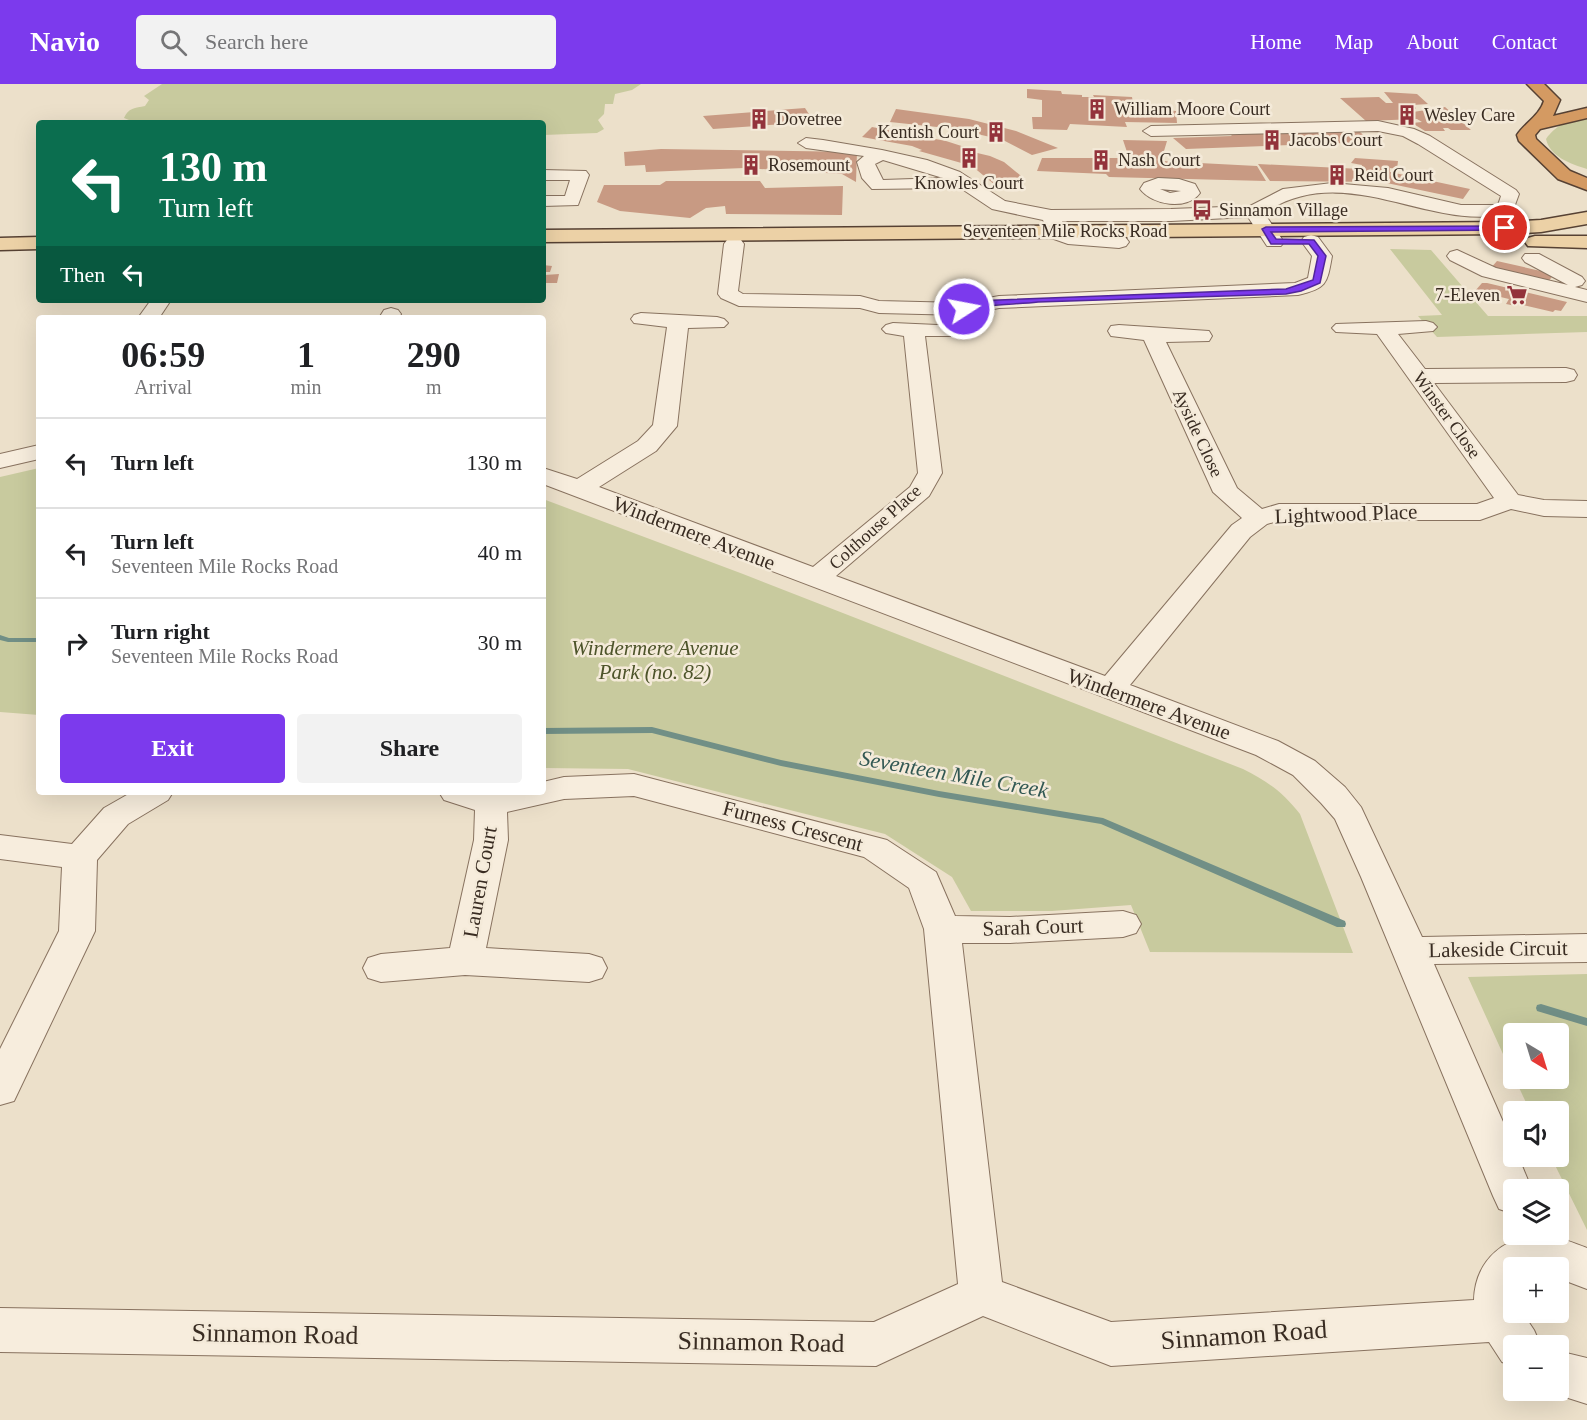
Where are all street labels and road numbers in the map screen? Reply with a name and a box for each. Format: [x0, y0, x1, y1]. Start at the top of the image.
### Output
street label: Seventeen Mile Rocks Road [963, 221, 1167, 241]
street label: Winster Close [1409, 368, 1485, 462]
street label: Ayside Close [1169, 386, 1227, 480]
street label: Colthouse Place [825, 481, 925, 573]
street label: Windermere Avenue [609, 491, 779, 575]
street label: Lightwood Place [1274, 500, 1418, 528]
street label: Windermere Avenue [1064, 663, 1234, 745]
street label: Furness Crescent [720, 796, 866, 856]
street label: Lauren Court [458, 824, 502, 940]
street label: Sarah Court [982, 913, 1084, 941]
street label: Lakeside Circuit [1428, 936, 1568, 962]
street label: Sinnamon Road [1160, 1315, 1328, 1355]
street label: Sinnamon Road [191, 1318, 359, 1350]
street label: Sinnamon Road [677, 1326, 845, 1358]

